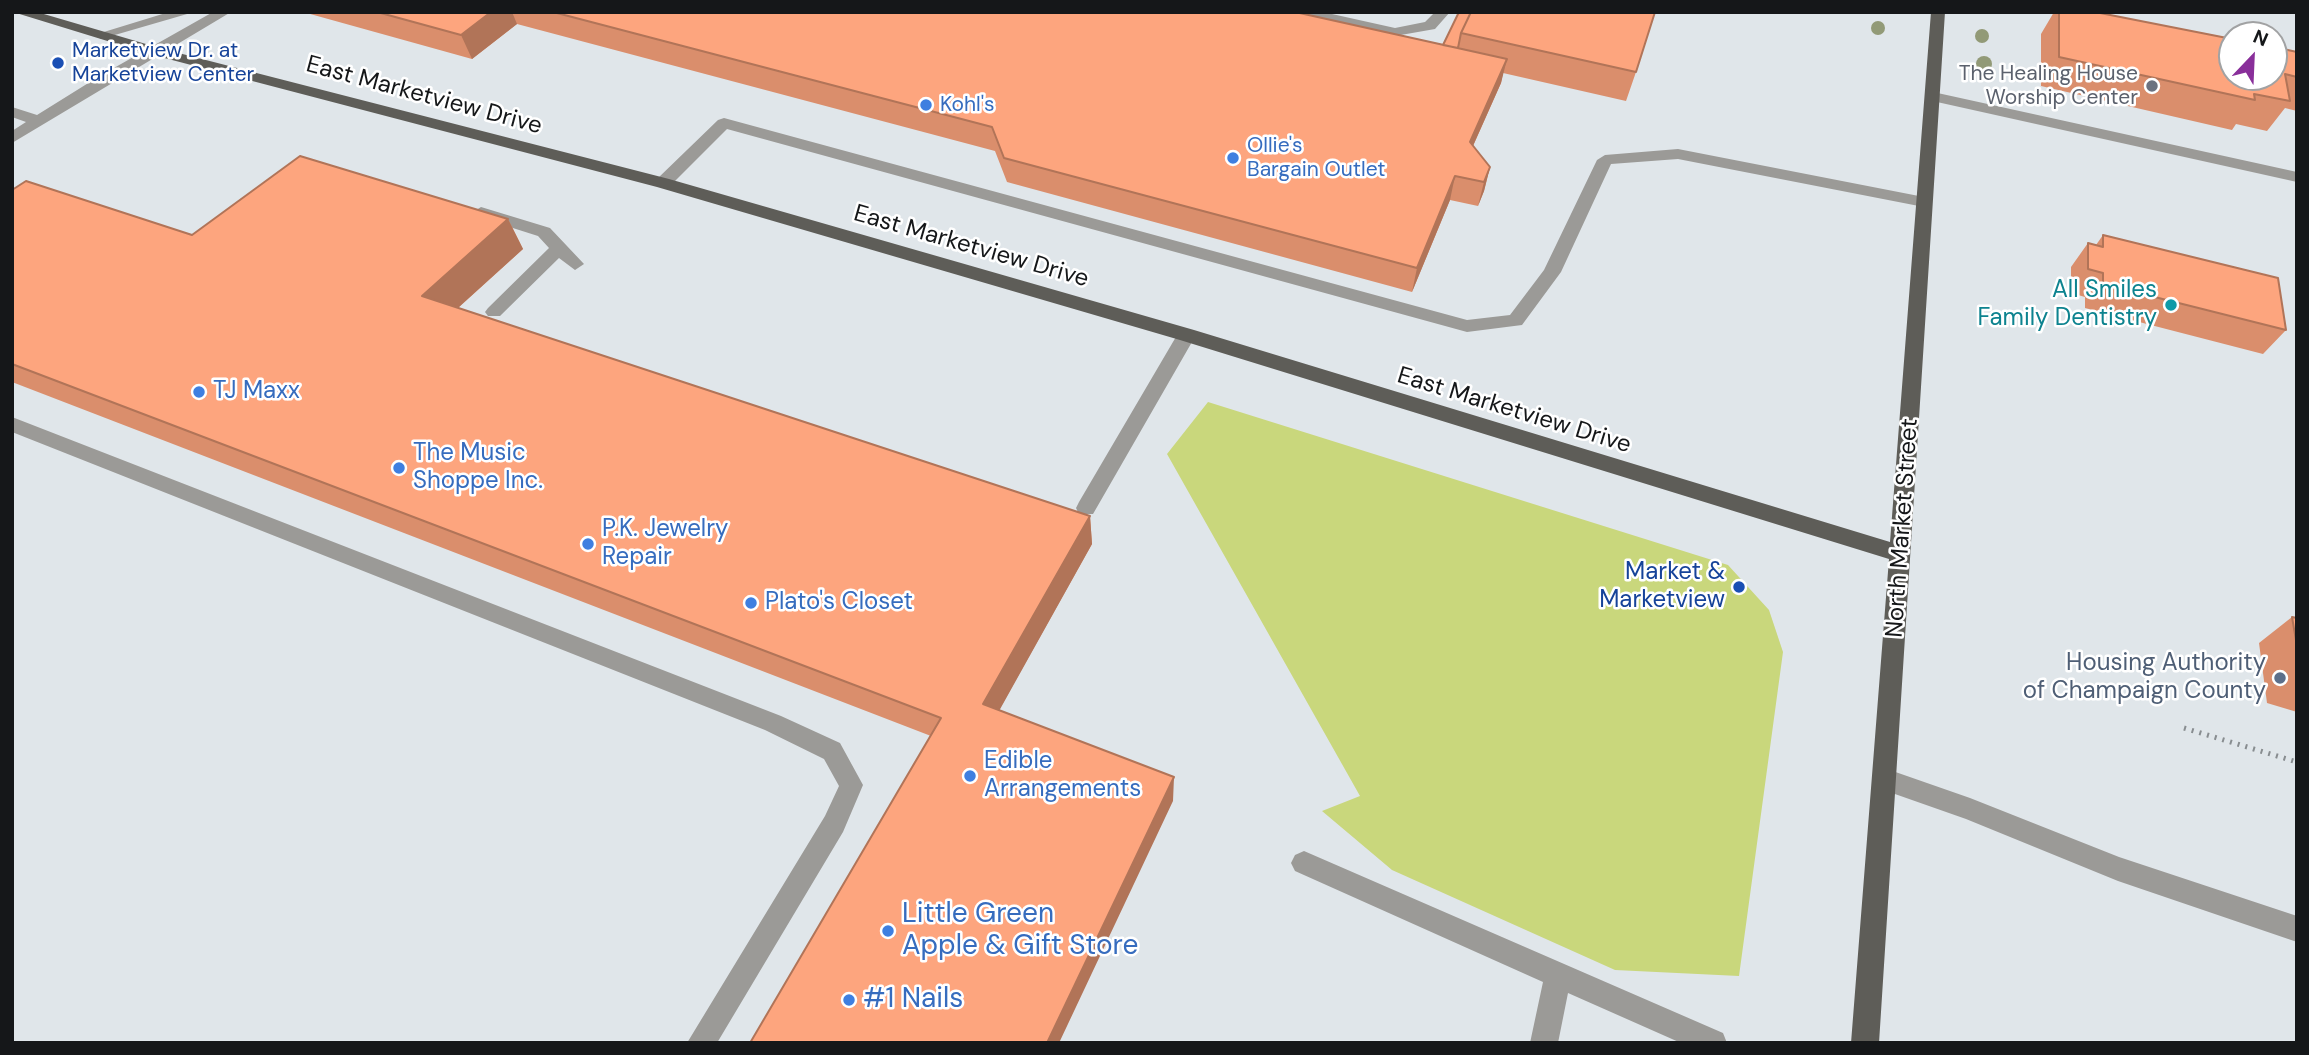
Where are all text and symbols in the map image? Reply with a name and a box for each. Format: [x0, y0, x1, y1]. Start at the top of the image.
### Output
north arrow [2218, 21, 2288, 91]
text: N [2249, 24, 2272, 52]
place label: Marketview Dr. at Marketview Center [72, 38, 254, 88]
street label: East Marketview Drive [303, 51, 545, 141]
marker: Marketview Dr. at Marketview Center [50, 55, 66, 71]
place label: The Healing House Worship Center [1959, 61, 2138, 111]
marker: The Healing House Worship Center [2144, 78, 2160, 94]
place label: Kohl's [940, 92, 995, 118]
marker: Kohl's [918, 97, 934, 113]
place label: Ollie's Bargain Outlet [1247, 133, 1385, 183]
marker: Ollie's Bargain Outlet [1225, 150, 1241, 166]
street label: East Marketview Drive [850, 200, 1092, 294]
place label: All Smiles Family Dentistry [1977, 277, 2157, 333]
marker: All Smiles Family Dentistry [2163, 297, 2179, 313]
street label: East Marketview Drive [1394, 362, 1634, 460]
place label: TJ Maxx [213, 378, 300, 406]
marker: TJ Maxx [191, 384, 207, 400]
street label: North Market Street [1881, 417, 1925, 639]
place label: The Music Shoppe Inc. [413, 440, 543, 496]
marker: The Music Shoppe Inc. [391, 460, 407, 476]
place label: P.K. Jewelry Repair [602, 516, 728, 572]
marker: P.K. Jewelry Repair [580, 536, 596, 552]
place label: Market & Marketview [1599, 559, 1725, 615]
marker: Market & Marketview [1731, 579, 1747, 595]
place label: Plato's Closet [765, 589, 913, 617]
marker: Plato's Closet [743, 595, 759, 611]
place label: Housing Authority of Champaign County [2023, 650, 2266, 706]
marker: Housing Authority of Champaign County [2272, 670, 2288, 686]
place label: Edible Arrangements [984, 748, 1141, 804]
marker: Edible Arrangements [962, 768, 978, 784]
place label: Little Green Apple & Gift Store [902, 898, 1138, 964]
marker: Little Green Apple & Gift Store [880, 923, 896, 939]
place label: #1 Nails [863, 983, 963, 1017]
marker: #1 Nails [841, 992, 857, 1008]

